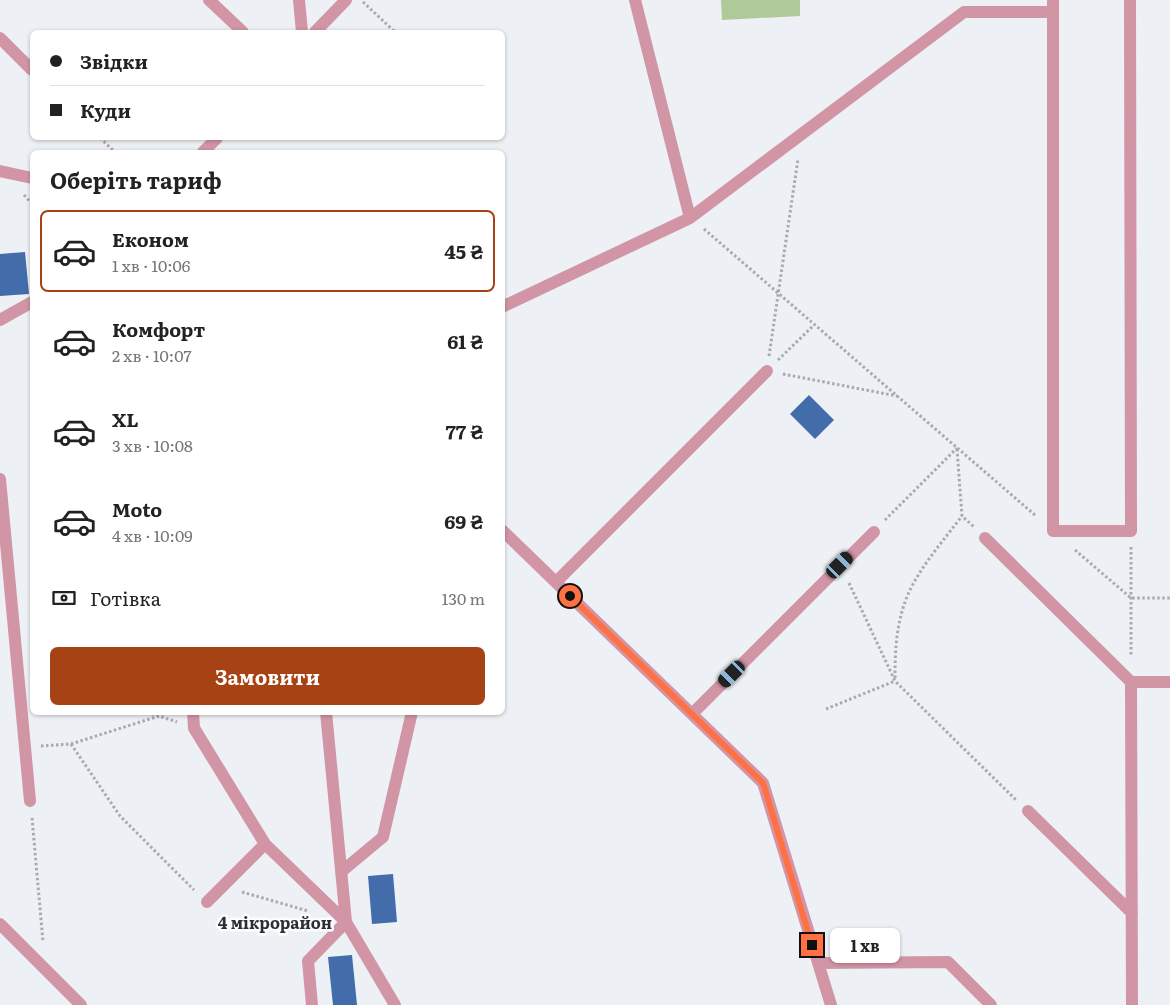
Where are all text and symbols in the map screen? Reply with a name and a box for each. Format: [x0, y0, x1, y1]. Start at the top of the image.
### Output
text: Звідки [80, 47, 148, 75]
text: Куди [80, 96, 131, 124]
text: Оберіть тариф [50, 163, 222, 196]
text: Економ [112, 225, 189, 253]
icon: car [52, 229, 97, 274]
text: 45 ₴ [444, 237, 483, 265]
text: 1 хв · 10:06 [112, 253, 190, 277]
text: Комфорт [112, 315, 205, 343]
icon: car [52, 319, 97, 364]
text: 61 ₴ [447, 327, 483, 355]
text: 2 хв · 10:07 [112, 343, 192, 367]
text: XL [112, 405, 139, 433]
icon: car [52, 409, 97, 454]
text: 77 ₴ [445, 417, 483, 445]
text: 3 хв · 10:08 [112, 433, 193, 457]
text: Moto [112, 495, 162, 523]
icon: car [52, 499, 97, 544]
text: 69 ₴ [444, 507, 483, 535]
text: 4 хв · 10:09 [112, 523, 193, 547]
car [824, 549, 855, 581]
icon: cash [50, 584, 78, 612]
text: Готівка [90, 584, 161, 612]
route start [559, 585, 581, 607]
text: 130 m [442, 586, 485, 610]
button: Замовити [50, 647, 485, 705]
car [716, 658, 747, 690]
district label: 4 мікрорайон [218, 910, 332, 934]
callout: 1 хв [830, 928, 900, 962]
text: 1 хв [850, 933, 880, 957]
route end [801, 934, 823, 956]

